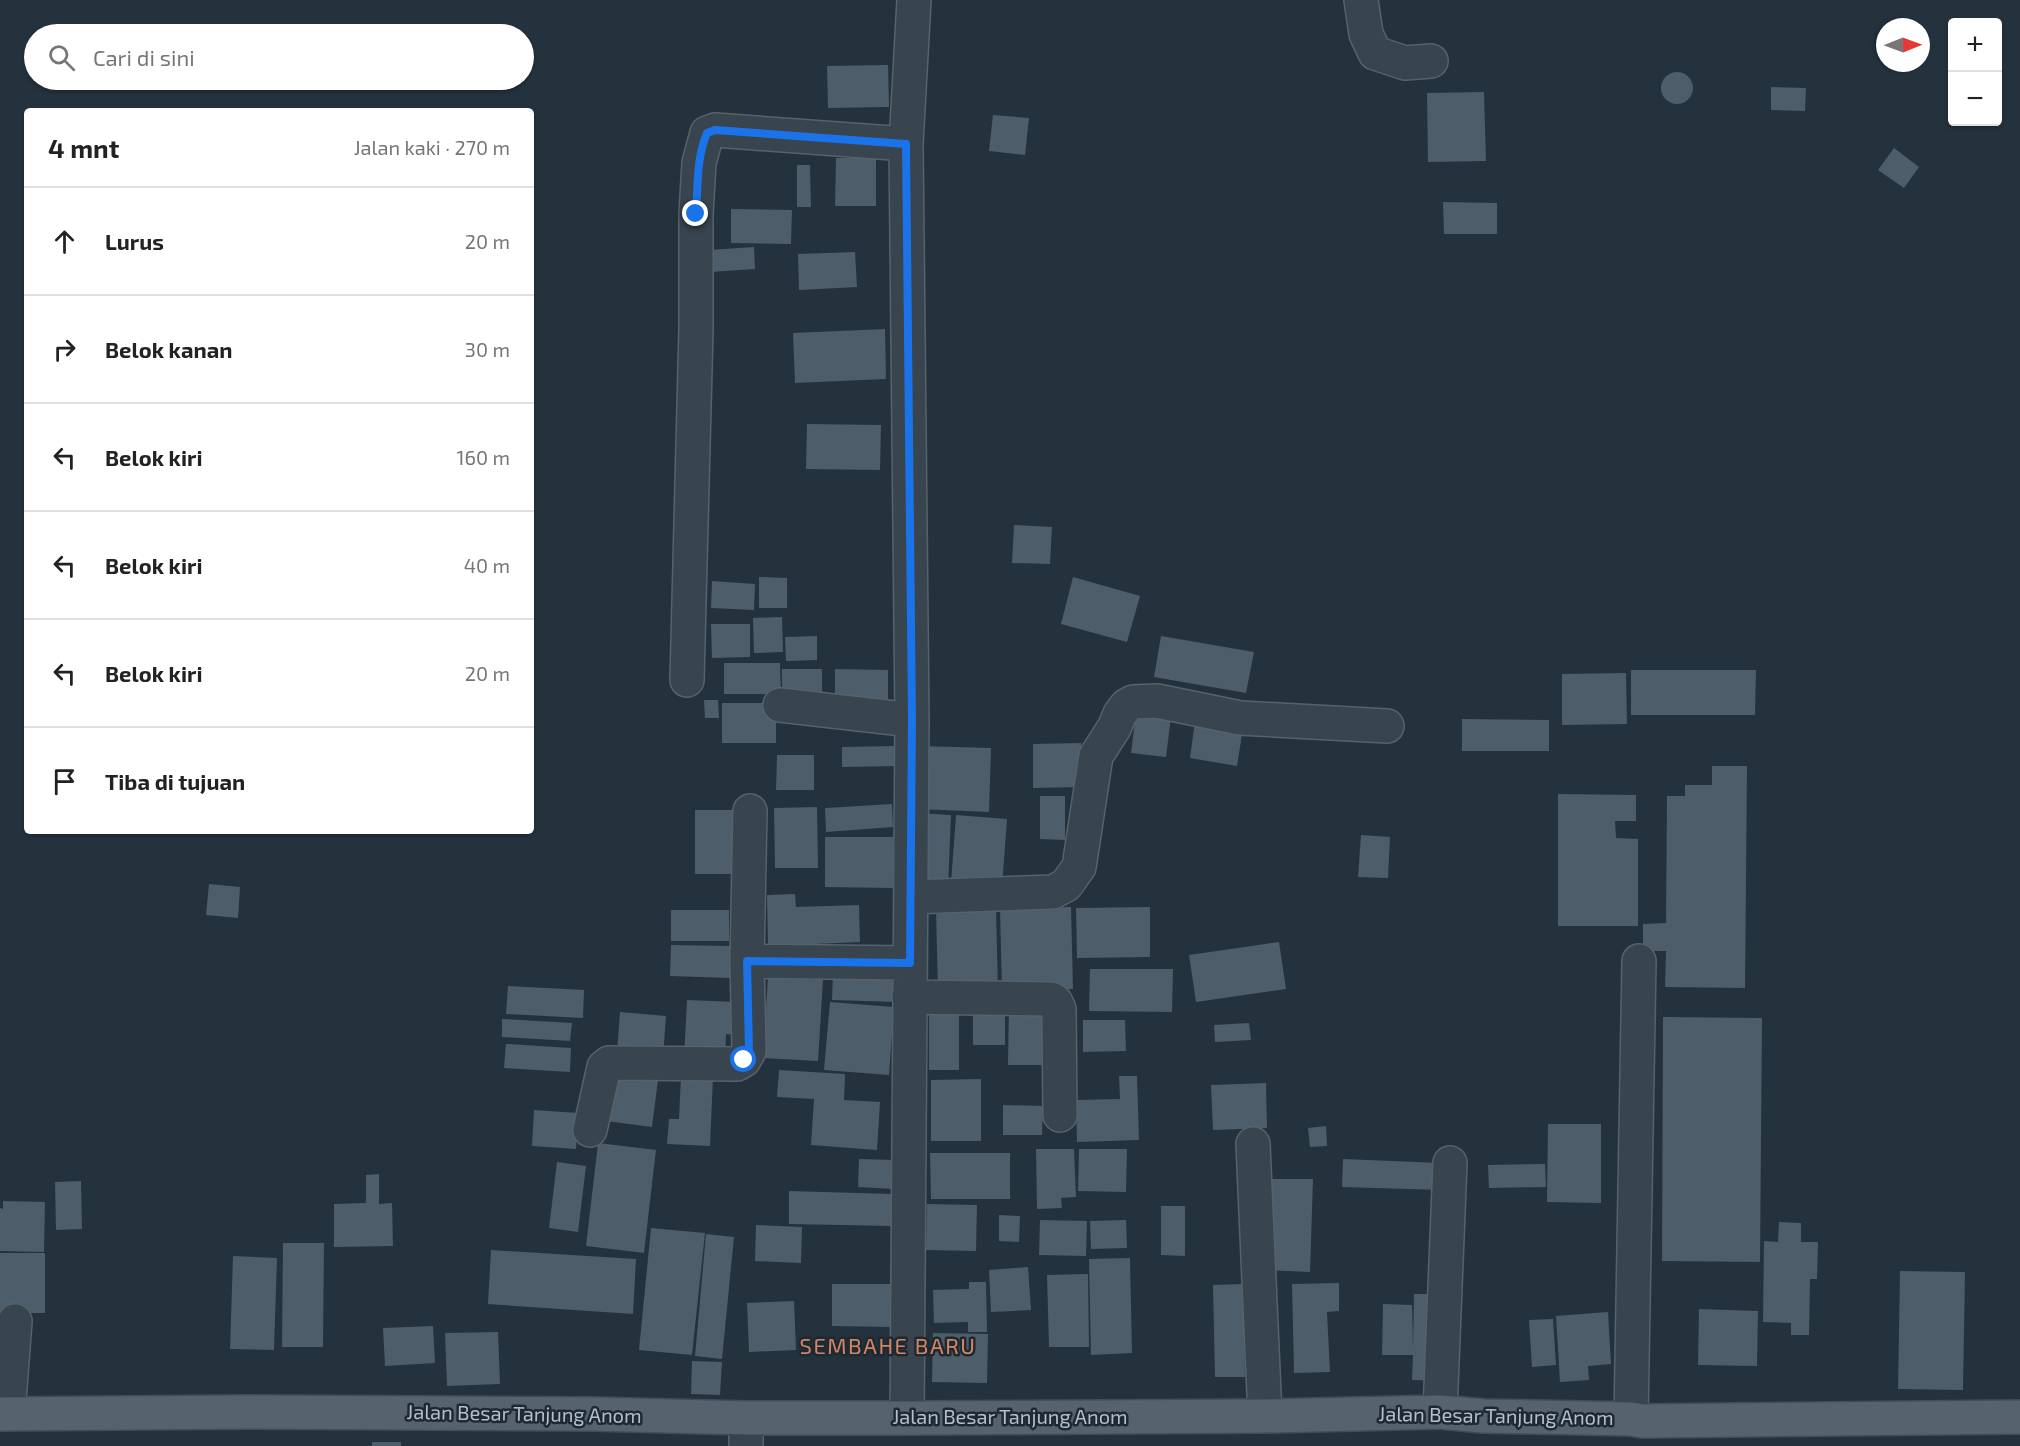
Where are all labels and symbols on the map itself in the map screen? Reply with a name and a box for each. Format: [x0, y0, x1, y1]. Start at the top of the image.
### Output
north arrow [1876, 18, 1930, 72]
route end [682, 200, 708, 226]
route start [730, 1046, 756, 1072]
district label: SEMBAHE BARU [800, 1332, 976, 1358]
street label: Jalan Besar Tanjung Anom [406, 1399, 642, 1427]
street label: Jalan Besar Tanjung Anom [1378, 1401, 1614, 1429]
street label: Jalan Besar Tanjung Anom [892, 1404, 1128, 1428]

